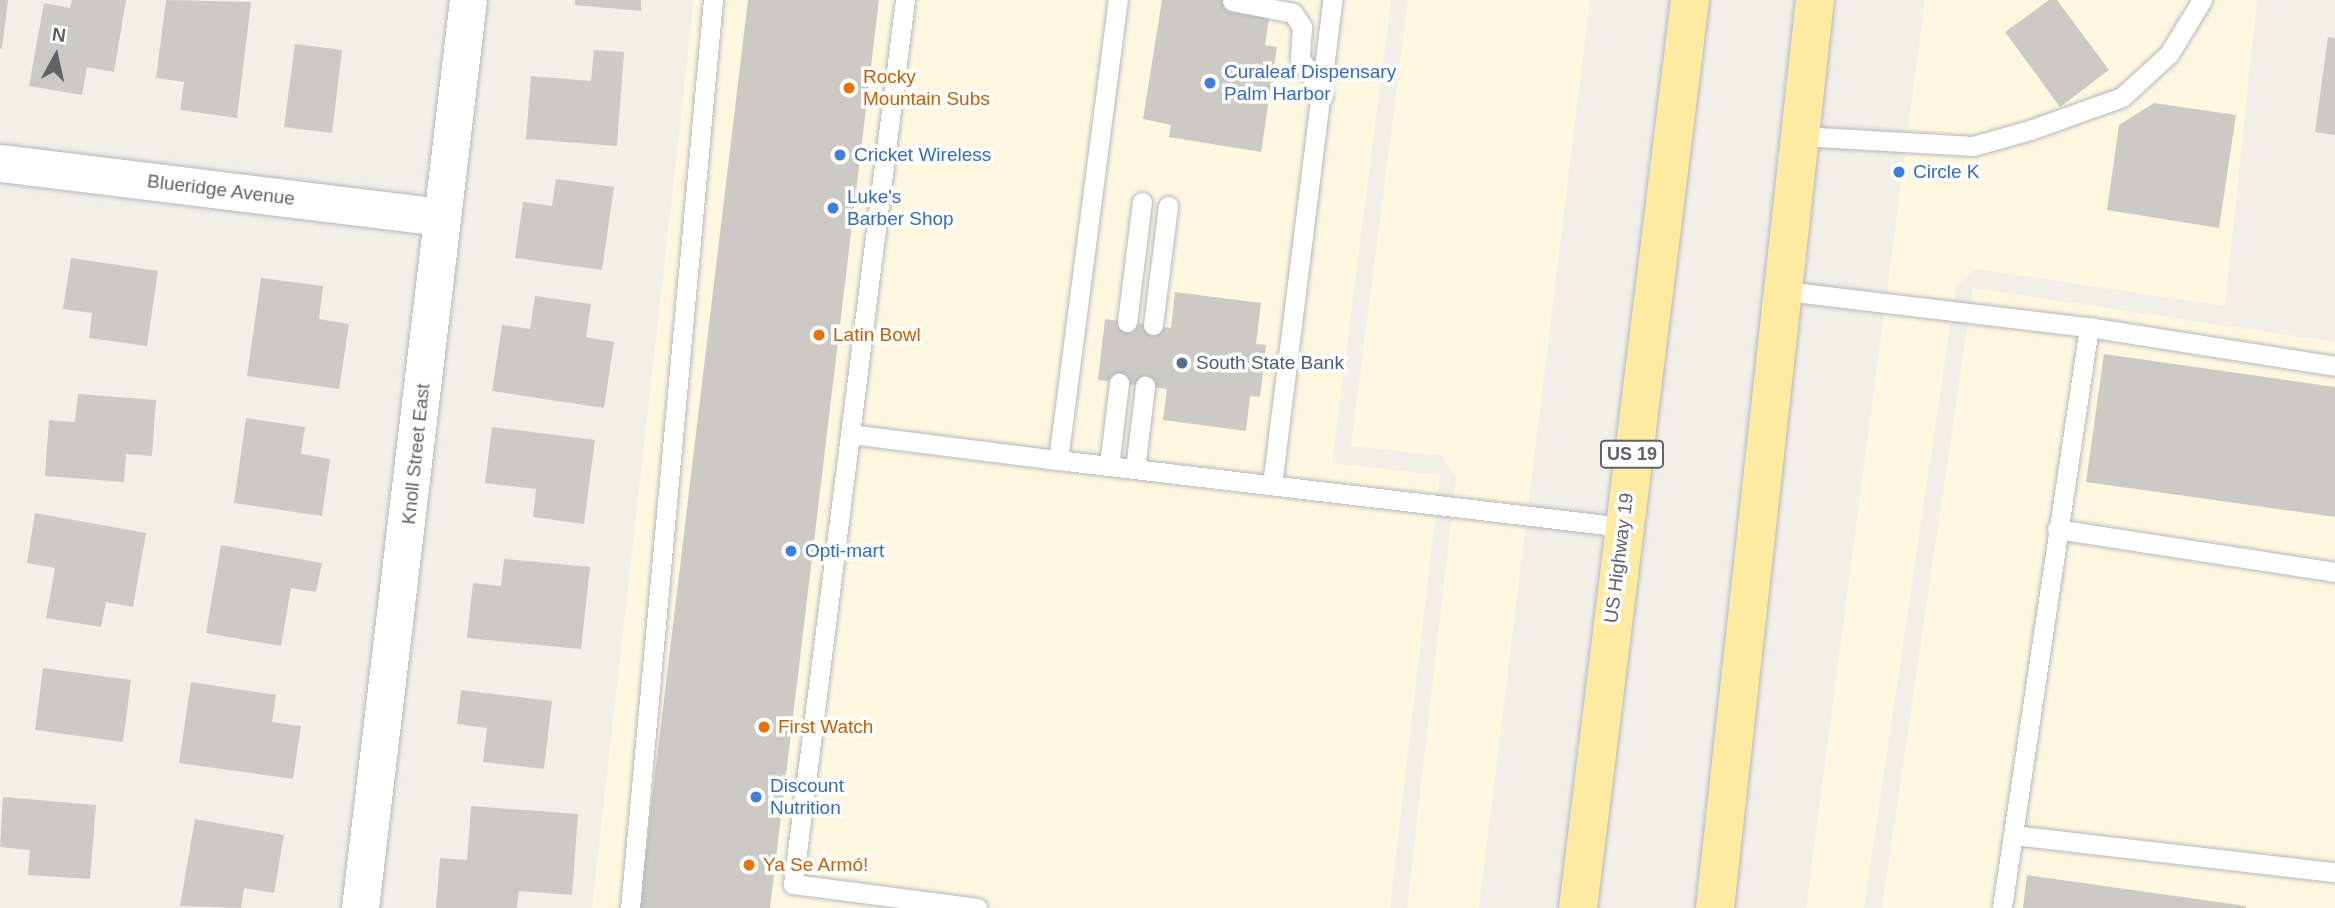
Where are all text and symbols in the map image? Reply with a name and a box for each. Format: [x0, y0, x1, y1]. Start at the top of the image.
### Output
north arrow [21, 21, 91, 91]
text: N [51, 23, 67, 46]
place label: Curaleaf Dispensary Palm Harbor [1224, 61, 1396, 105]
place label: Rocky Mountain Subs [863, 66, 990, 110]
marker: Curaleaf Dispensary Palm Harbor [1202, 75, 1218, 91]
marker: Rocky Mountain Subs [841, 80, 857, 96]
place label: Cricket Wireless [854, 144, 991, 166]
marker: Cricket Wireless [832, 147, 848, 163]
place label: Circle K [1913, 161, 1980, 183]
marker: Circle K [1891, 164, 1907, 180]
street label: Blueridge Avenue [145, 170, 297, 210]
place label: Luke's Barber Shop [847, 186, 954, 230]
marker: Luke's Barber Shop [825, 200, 841, 216]
place label: Latin Bowl [833, 324, 921, 346]
marker: Latin Bowl [811, 327, 827, 343]
place label: South State Bank [1196, 352, 1344, 374]
marker: South State Bank [1174, 355, 1190, 371]
street label: Knoll Street East [397, 382, 435, 526]
road number: US 19 [1599, 440, 1665, 468]
street label: US Highway 19 [1600, 492, 1638, 624]
place label: Opti-mart [805, 540, 884, 562]
marker: Opti-mart [783, 543, 799, 559]
place label: First Watch [778, 716, 873, 738]
marker: First Watch [756, 719, 772, 735]
place label: Discount Nutrition [770, 775, 844, 819]
marker: Discount Nutrition [748, 789, 764, 805]
place label: Ya Se Armó! [763, 854, 869, 876]
marker: Ya Se Armó! [741, 857, 757, 873]

